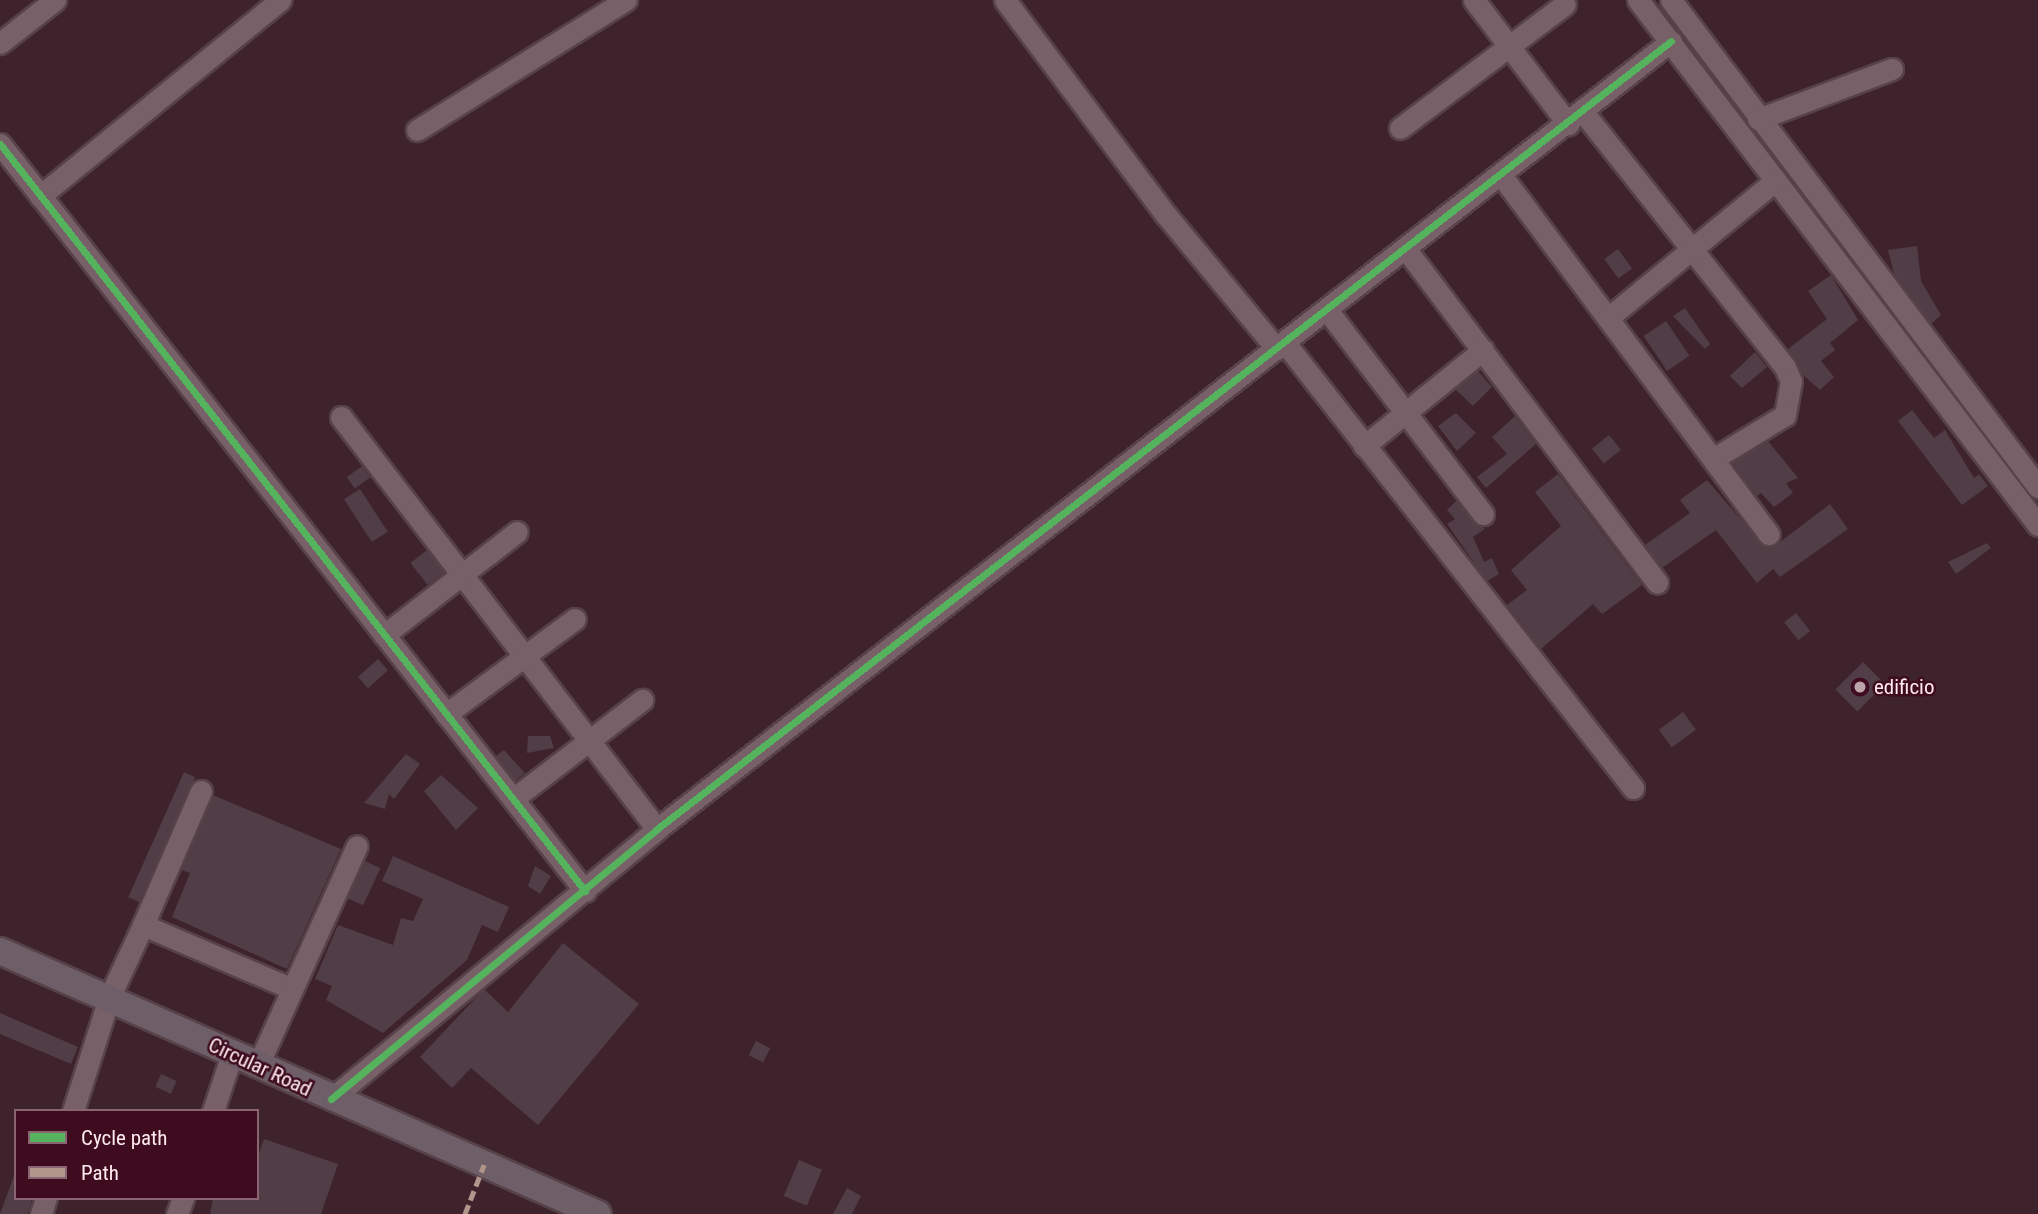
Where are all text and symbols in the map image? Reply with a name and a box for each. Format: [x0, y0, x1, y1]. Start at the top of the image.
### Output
place label: edificio [1874, 674, 1934, 700]
marker: edificio [1852, 679, 1868, 695]
street label: Circular Road [204, 1032, 316, 1102]
legend [14, 1109, 259, 1200]
text: Cycle path [81, 1126, 167, 1150]
text: Path [81, 1161, 119, 1185]

